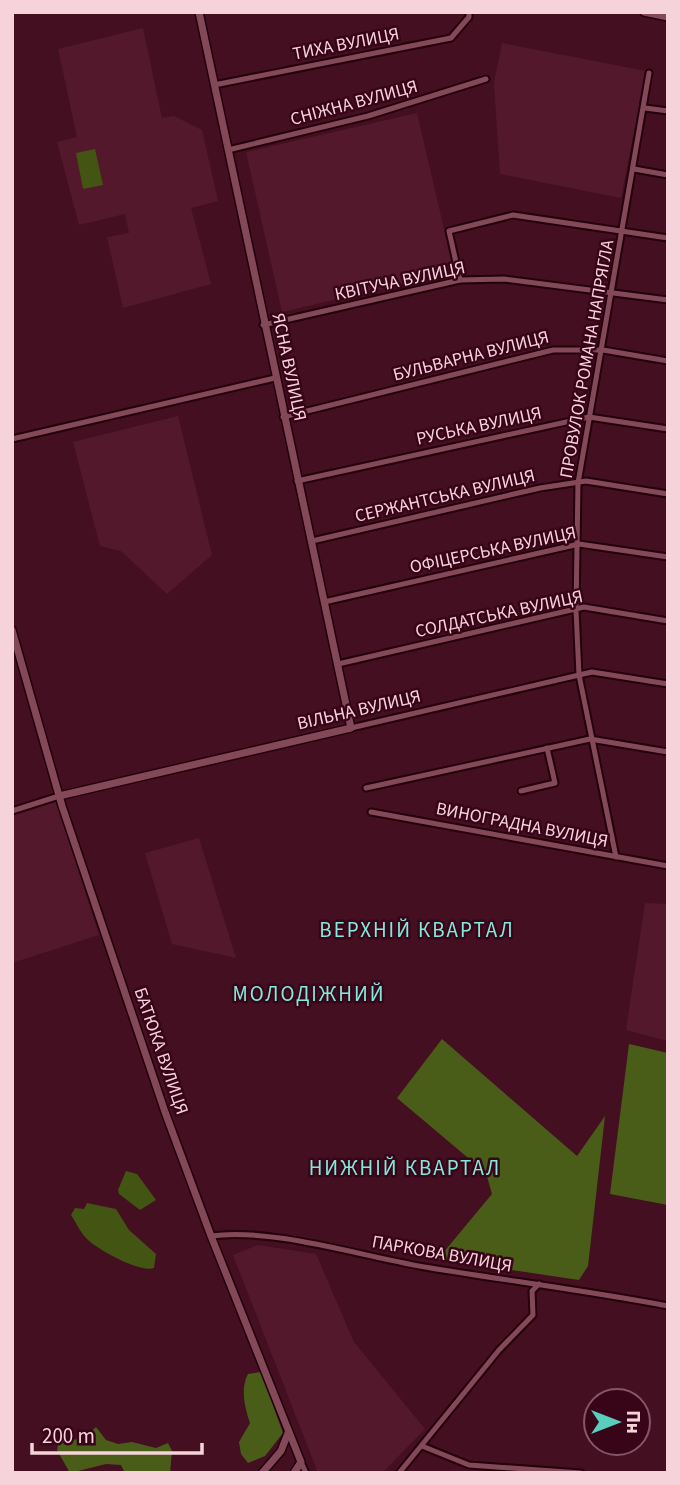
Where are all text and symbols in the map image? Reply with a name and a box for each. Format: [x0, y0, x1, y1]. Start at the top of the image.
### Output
street label: ТИХА ВУЛИЦЯ [291, 21, 401, 67]
street label: СНІЖНА ВУЛИЦЯ [288, 74, 420, 132]
street label: ПРОВУЛОК РОМАНА НАПРЯГЛА [554, 238, 620, 480]
street label: КВІТУЧА ВУЛИЦЯ [333, 255, 467, 307]
street label: ЯСНА ВУЛИЦЯ [265, 311, 313, 423]
street label: БУЛЬВАРНА ВУЛИЦЯ [390, 325, 552, 387]
street label: РУСЬКА ВУЛИЦЯ [414, 401, 544, 451]
street label: СЕРЖАНТСЬКА ВУЛИЦЯ [353, 463, 537, 529]
street label: ОФІЦЕРСЬКА ВУЛИЦЯ [408, 520, 578, 580]
street label: СОЛДАТСЬКА ВУЛИЦЯ [413, 584, 585, 644]
street label: ВІЛЬНА ВУЛИЦЯ [295, 684, 423, 736]
street label: ВИНОГРАДНА ВУЛИЦЯ [434, 796, 610, 854]
district label: ВЕРХНІЙ КВАРТАЛ [319, 915, 515, 945]
district label: МОЛОДІЖНИЙ [232, 979, 386, 1009]
street label: БАТЮКА ВУЛИЦЯ [128, 984, 194, 1118]
district label: НИЖНІЙ КВАРТАЛ [309, 1153, 501, 1183]
street label: ПАРКОВА ВУЛИЦЯ [370, 1229, 514, 1279]
north arrow [582, 1387, 652, 1457]
text: Пн [619, 1410, 646, 1434]
scale bar [32, 1412, 201, 1456]
text: 200 m [42, 1421, 95, 1451]

